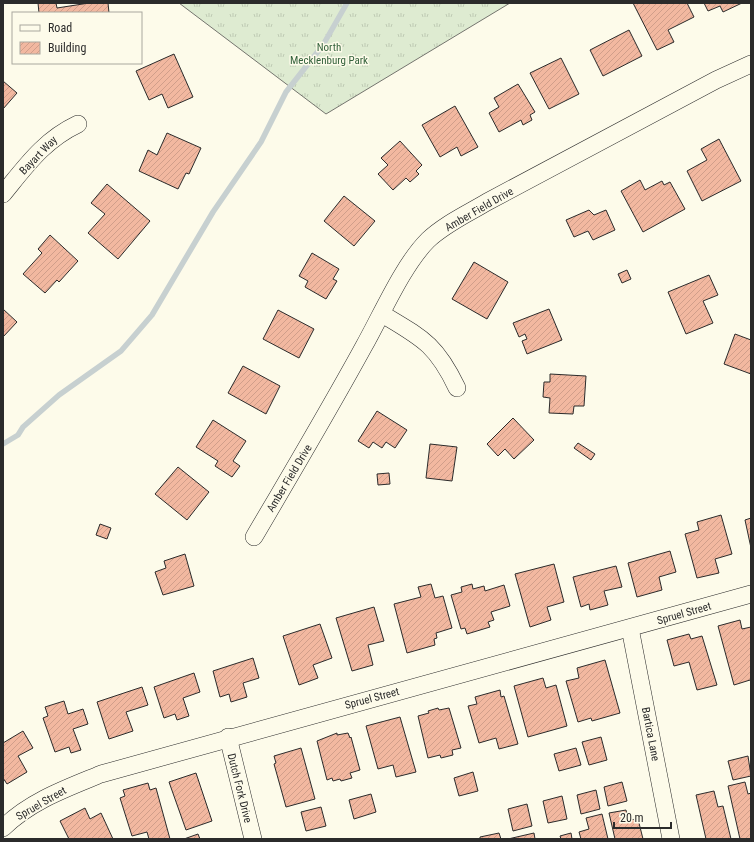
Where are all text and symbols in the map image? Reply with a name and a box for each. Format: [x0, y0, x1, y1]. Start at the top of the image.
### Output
legend [12, 12, 142, 64]
text: Road [48, 21, 72, 35]
text: Building [48, 41, 86, 55]
park label: North Mecklenburg Park [290, 41, 368, 67]
street label: Bayart Way [17, 133, 60, 177]
street label: Amber Field Drive [443, 185, 516, 234]
street label: Amber Field Drive [264, 442, 315, 514]
street label: Spruel Street [656, 600, 713, 627]
street label: Spruel Street [344, 685, 401, 712]
street label: Bartica Lane [639, 706, 662, 762]
street label: Dutch Fork Drive [225, 752, 254, 824]
street label: Spruel Street [14, 784, 69, 823]
scale bar [614, 804, 671, 830]
text: 20 m [620, 811, 644, 825]

